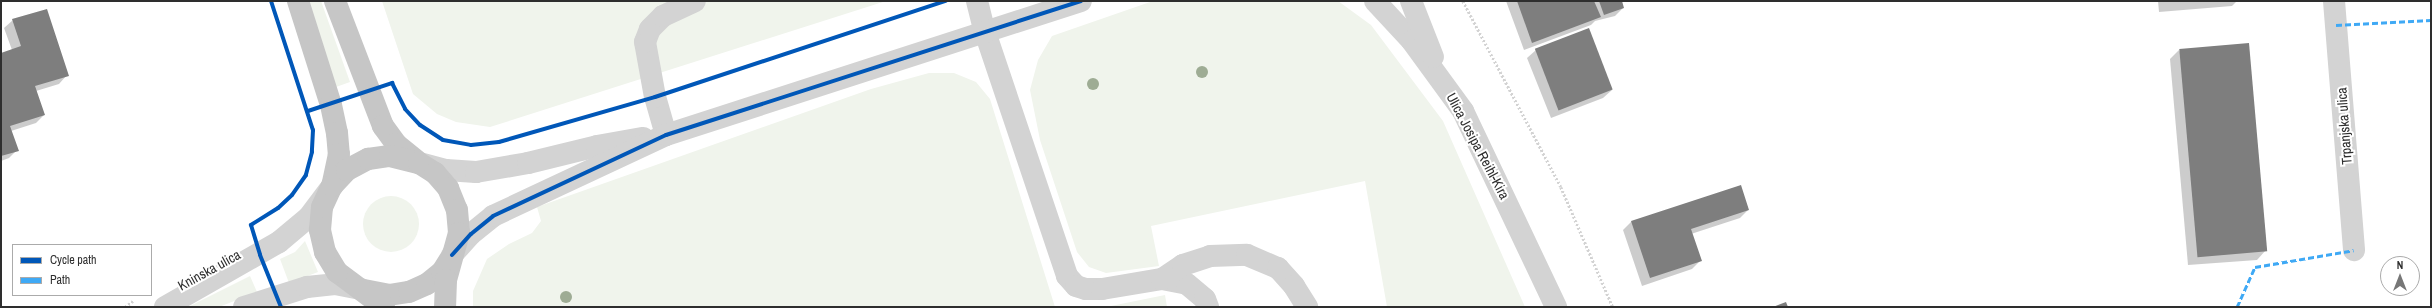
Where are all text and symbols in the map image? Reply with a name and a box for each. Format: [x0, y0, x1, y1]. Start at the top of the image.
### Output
street label: Trpanjska ulica [2333, 87, 2355, 165]
street label: Ulica Josipa Reihl-Kira [1443, 90, 1513, 202]
legend [12, 244, 152, 296]
street label: Kninska ulica [175, 246, 243, 294]
text: Cycle path [50, 252, 97, 268]
north arrow [2380, 256, 2420, 296]
text: N [2397, 258, 2403, 272]
text: Path [50, 272, 70, 288]

